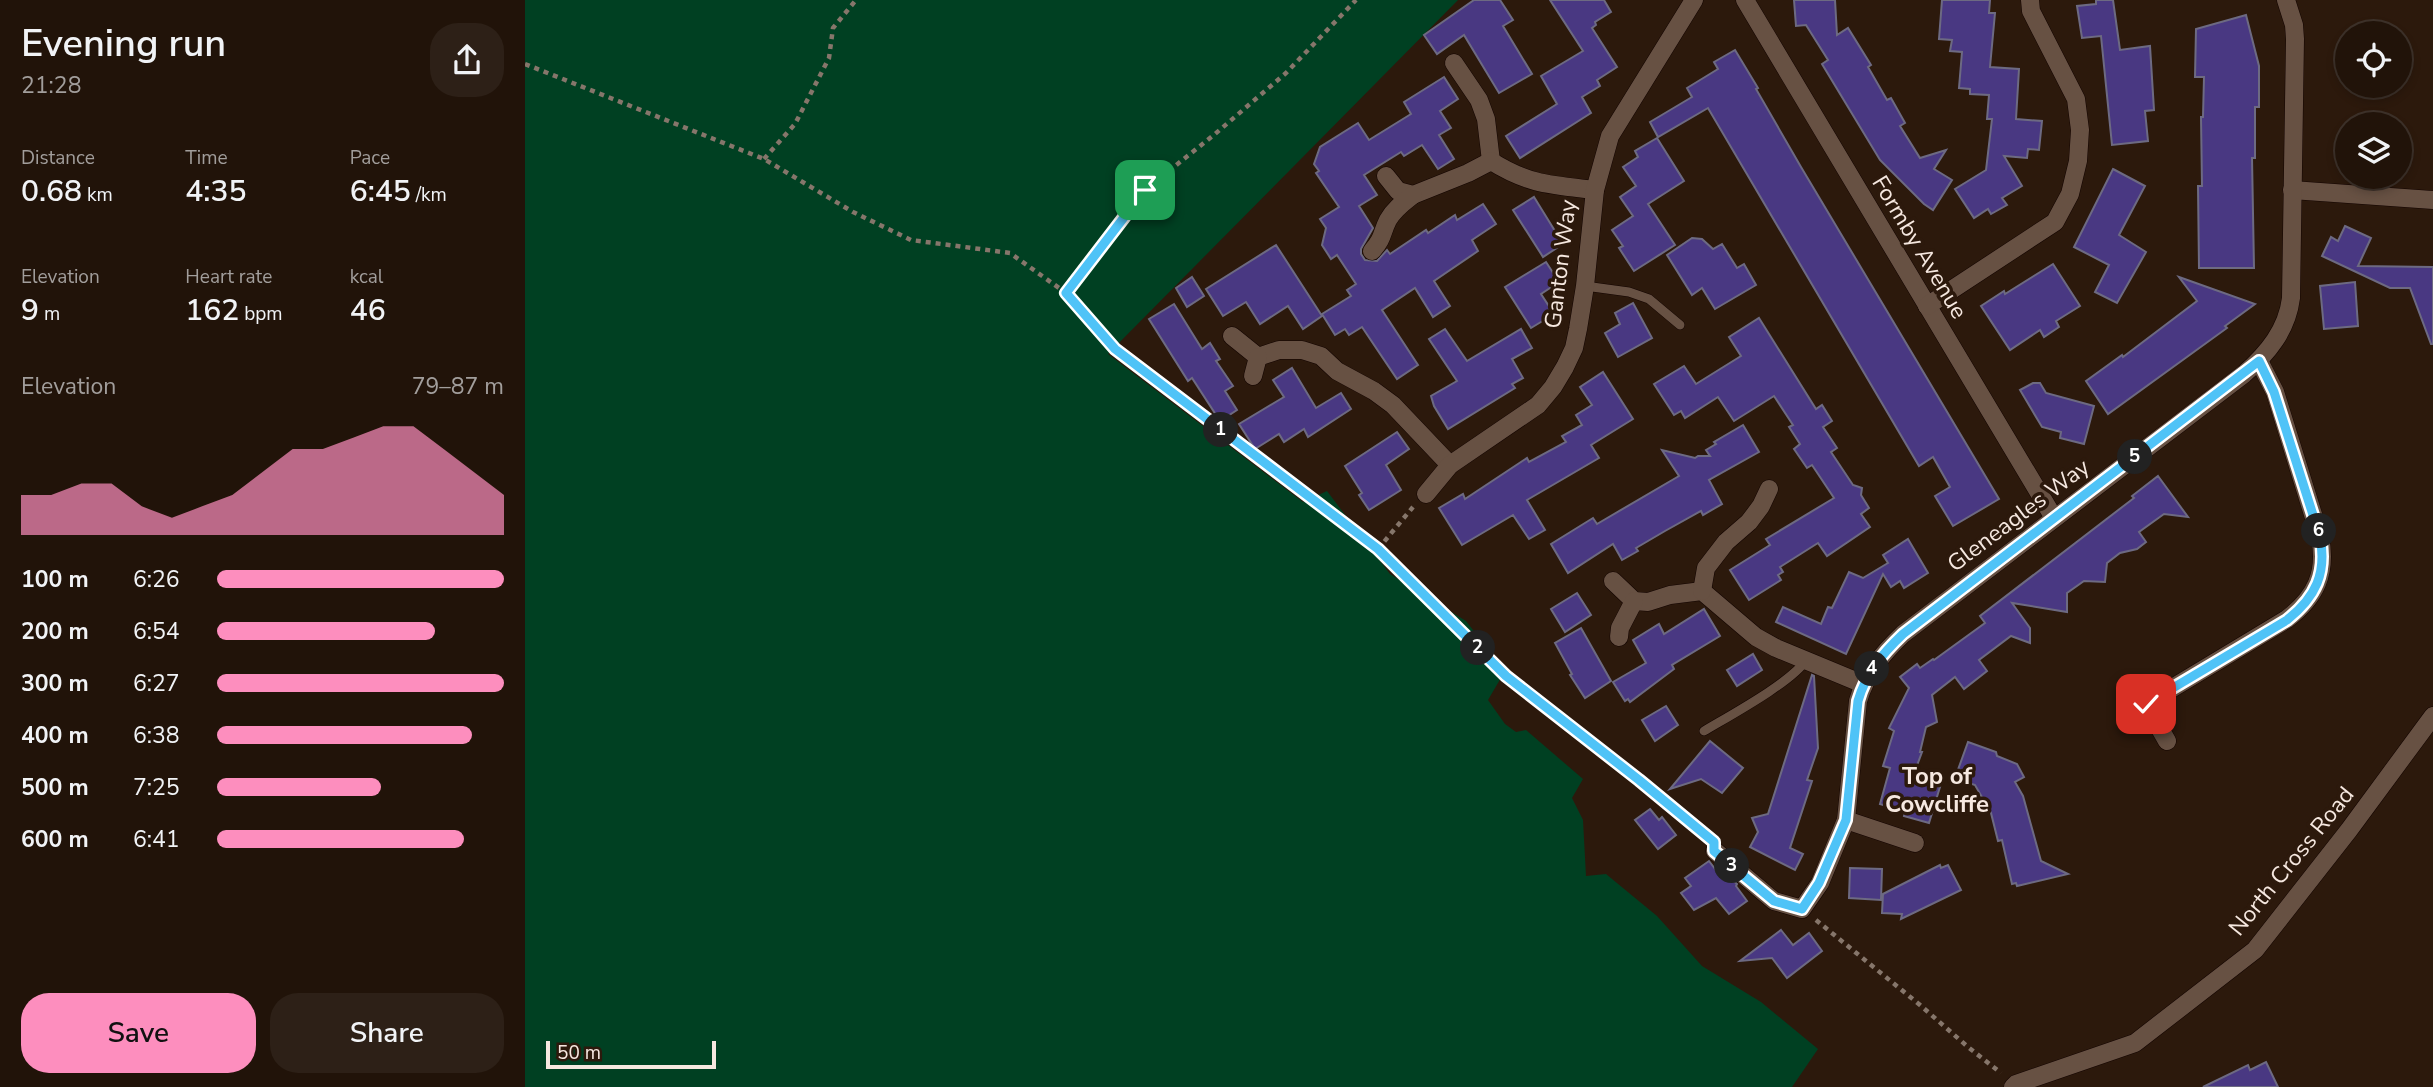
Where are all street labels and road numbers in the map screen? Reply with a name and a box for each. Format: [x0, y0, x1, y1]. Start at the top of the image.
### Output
street label: Formby Avenue [1865, 170, 1975, 325]
street label: Ganton Way [1537, 198, 1584, 330]
street label: Gleneagles Way [1941, 452, 2096, 579]
street label: North Cross Road [2222, 780, 2361, 942]

